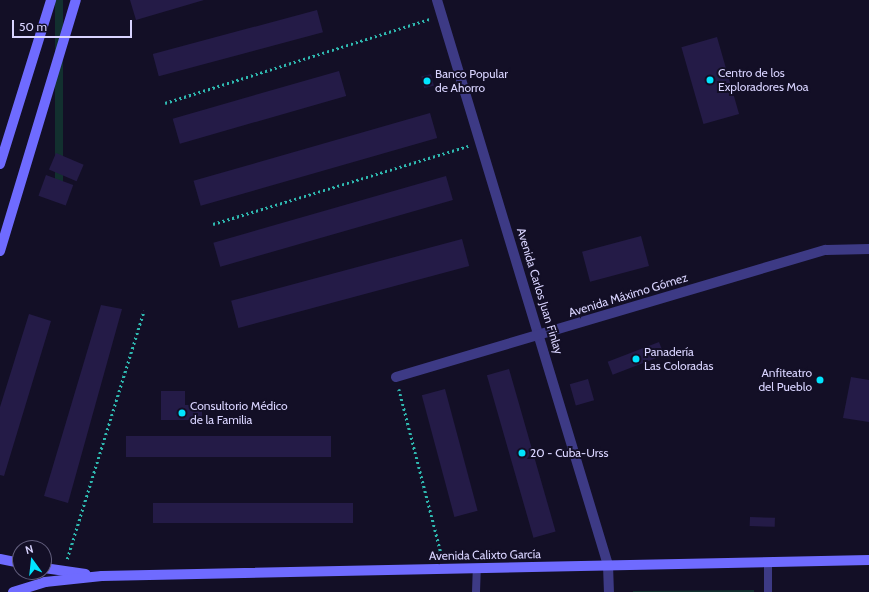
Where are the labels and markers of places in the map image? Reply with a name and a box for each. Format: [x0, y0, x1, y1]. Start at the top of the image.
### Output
place label: Centro de los Exploradores Moa [718, 66, 809, 94]
place label: Banco Popular de Ahorro [435, 67, 508, 95]
marker: Centro de los Exploradores Moa [705, 75, 715, 85]
marker: Banco Popular de Ahorro [422, 76, 432, 86]
place label: Panadería Las Coloradas [644, 345, 713, 373]
marker: Panadería Las Coloradas [631, 354, 641, 364]
place label: Anfiteatro del Pueblo [758, 366, 812, 394]
marker: Anfiteatro del Pueblo [815, 375, 825, 385]
place label: Consultorio Médico de la Familia [190, 399, 288, 427]
marker: Consultorio Médico de la Familia [177, 408, 187, 418]
place label: 20 - Cuba-Urss [530, 446, 608, 460]
marker: 20 - Cuba-Urss [517, 448, 527, 458]

